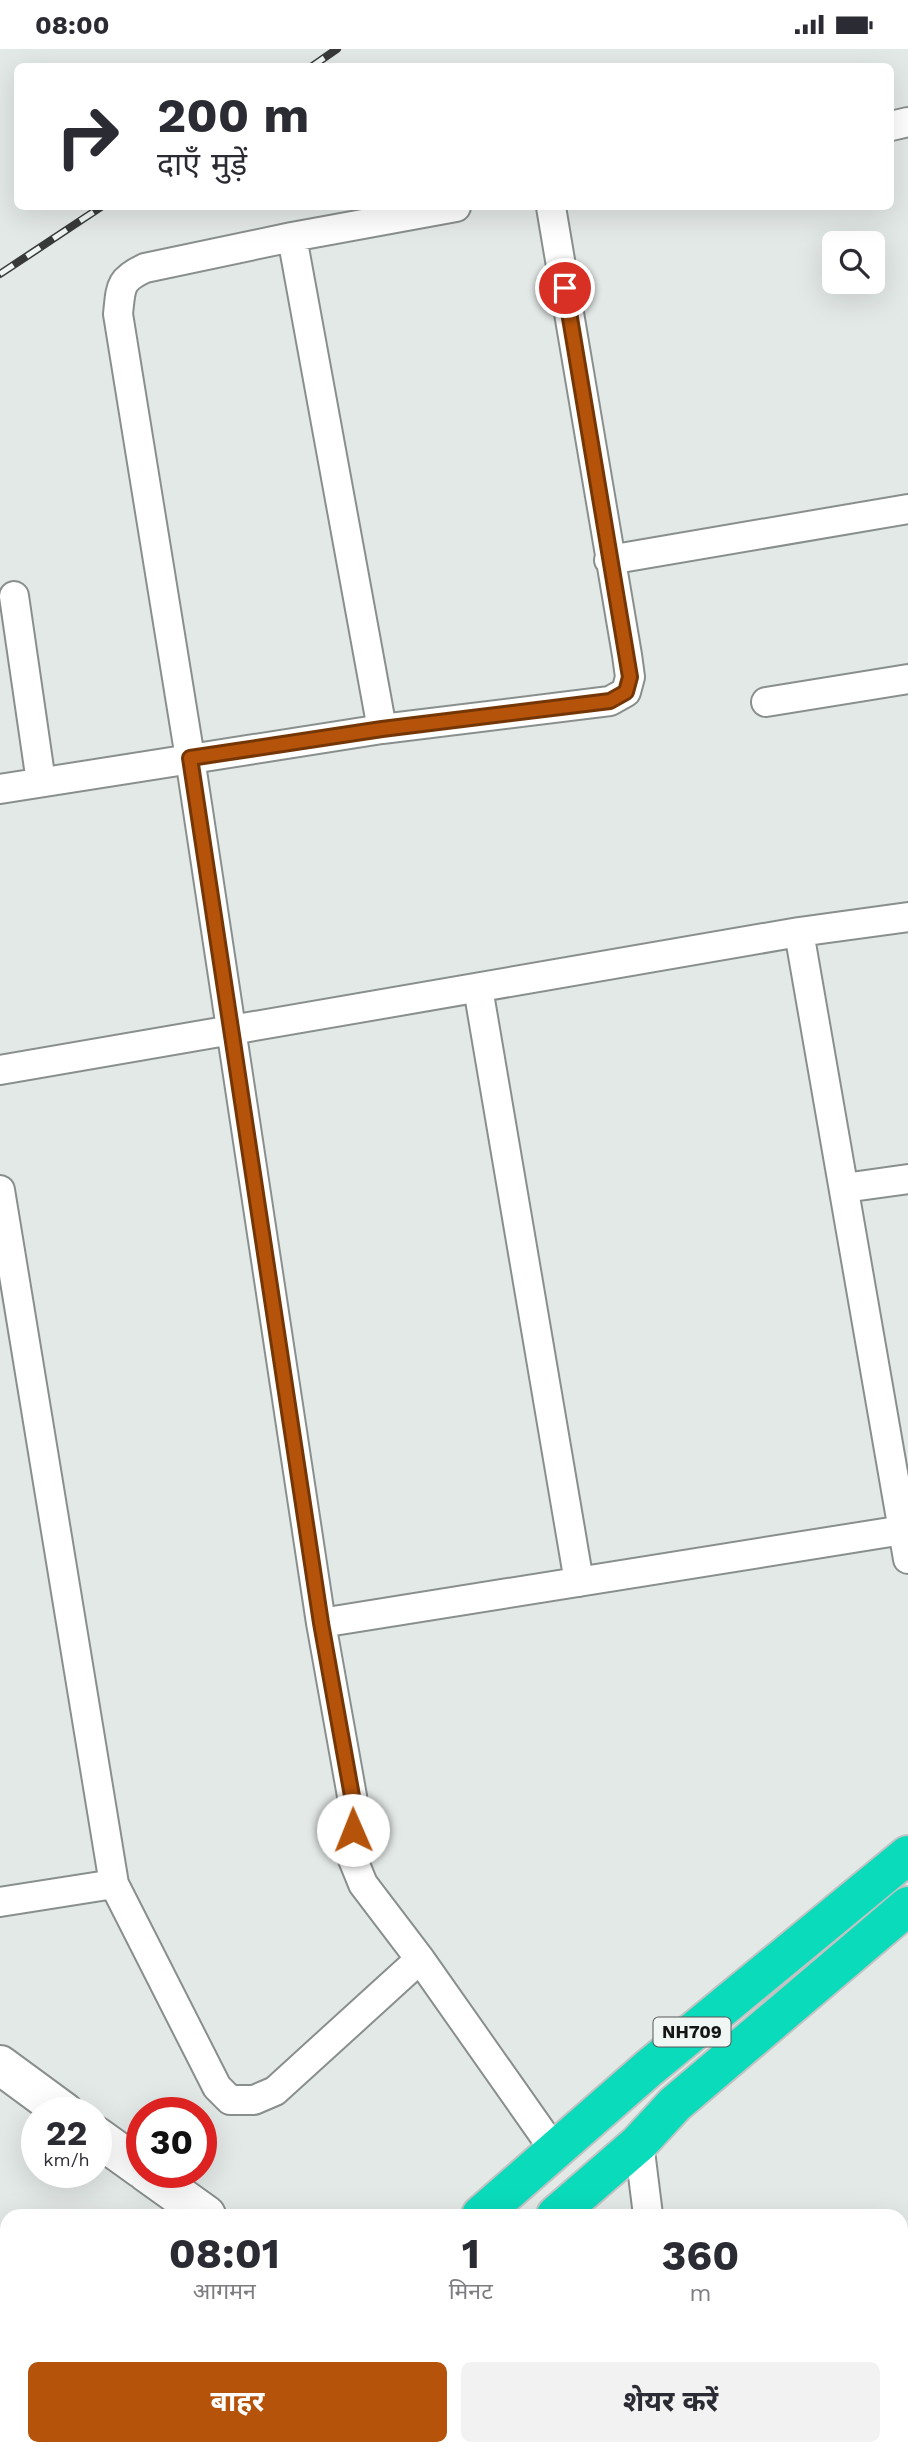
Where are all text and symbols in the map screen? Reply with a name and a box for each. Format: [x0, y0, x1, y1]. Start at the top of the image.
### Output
text: 08:00 [35, 10, 109, 40]
text: 200 m [157, 86, 309, 144]
icon: right [42, 91, 133, 182]
text: दाएँ मुड़ें [157, 145, 247, 183]
map controls [822, 231, 885, 294]
button: search [822, 231, 885, 294]
pin [535, 258, 595, 318]
icon: arrive [546, 269, 584, 307]
position arrow [316, 1793, 390, 1867]
road number: NH709 [654, 2017, 730, 2046]
speed limit sign: 30 [126, 2097, 217, 2188]
text: 22 [46, 2112, 87, 2154]
text: km/h [43, 2149, 90, 2170]
text: 08:01 [169, 2229, 280, 2278]
text: 1 [462, 2229, 480, 2278]
text: 360 [661, 2231, 739, 2280]
text: आगमन [193, 2278, 256, 2305]
text: मिनट [449, 2278, 493, 2305]
text: m [689, 2280, 711, 2307]
button: बाहर [28, 2362, 447, 2442]
button: शेयर करें [461, 2362, 880, 2442]

